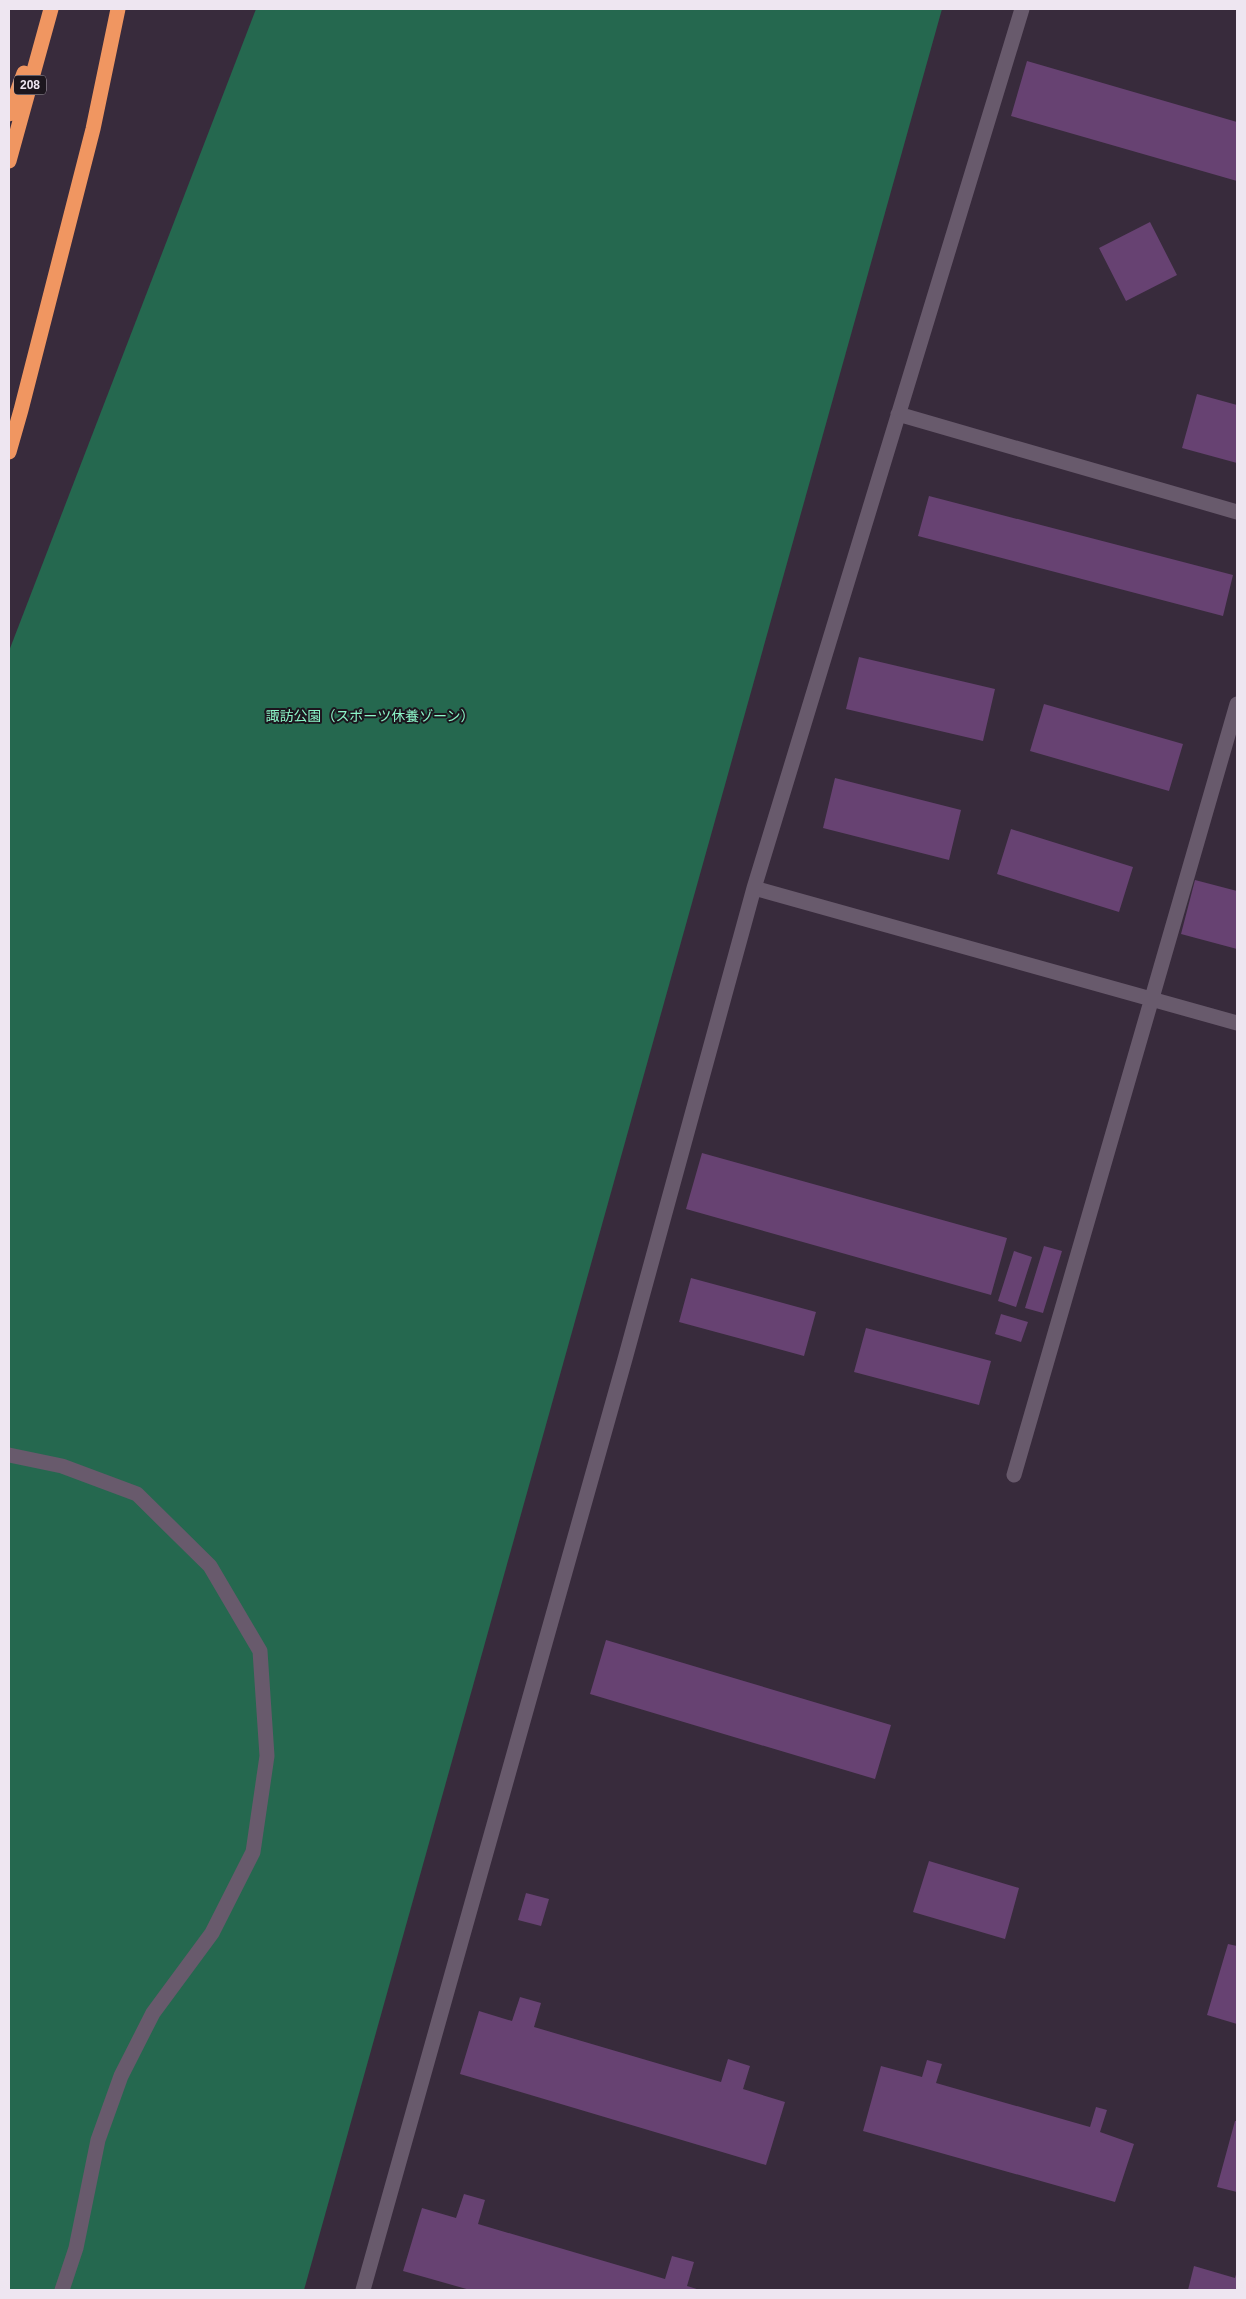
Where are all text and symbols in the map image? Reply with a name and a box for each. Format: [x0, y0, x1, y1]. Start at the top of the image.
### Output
road number: 208 [14, 76, 46, 94]
park label: 諏訪公園（スポーツ休養ゾーン） [265, 708, 475, 724]

